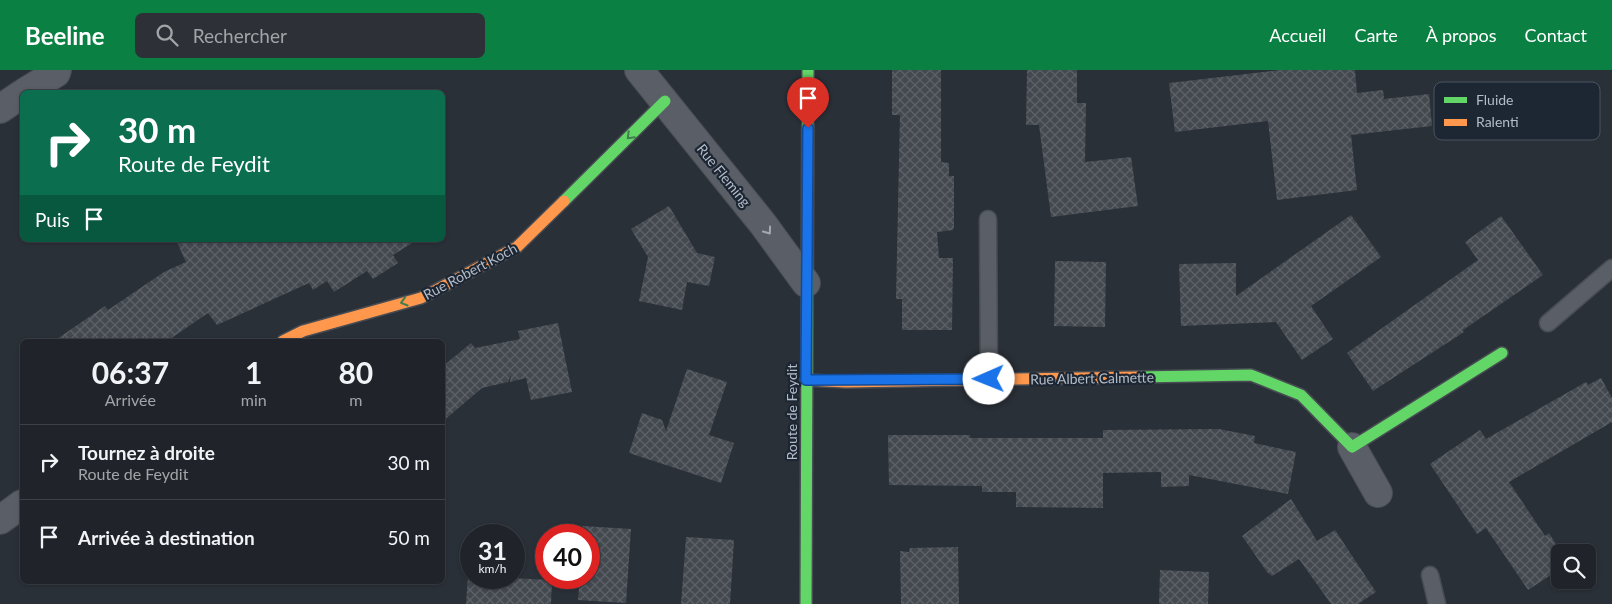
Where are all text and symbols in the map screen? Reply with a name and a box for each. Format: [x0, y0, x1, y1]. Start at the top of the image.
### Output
search box [135, 13, 485, 58]
text: Beeline [25, 21, 105, 50]
icon: search [153, 21, 181, 49]
text: Rechercher [193, 24, 287, 47]
text: Accueil [1269, 24, 1326, 46]
text: Carte [1354, 24, 1398, 46]
text: À propos [1426, 24, 1497, 46]
text: Contact [1525, 24, 1587, 46]
pin [787, 77, 829, 128]
legend [1434, 82, 1600, 140]
icon: arrive [794, 84, 822, 112]
text: Fluide [1476, 91, 1514, 108]
text: 30 m [118, 108, 196, 150]
icon: right [35, 110, 100, 175]
text: Ralenti [1476, 113, 1519, 130]
one-way arrow [627, 130, 636, 139]
street label: Rue Fleming [694, 140, 754, 210]
text: Route de Feydit [118, 150, 270, 177]
icon: arrive [80, 205, 108, 233]
text: Puis [35, 208, 70, 231]
one-way arrow [762, 225, 771, 235]
street label: Rue Robert Koch [420, 239, 520, 303]
one-way arrow [400, 297, 409, 307]
position arrow [962, 352, 1014, 404]
text: 06:37 [92, 354, 169, 390]
text: 1 [245, 354, 262, 390]
text: 80 [338, 354, 373, 390]
street label: Route de Feydit [783, 364, 800, 460]
street label: Rue Albert Calmette [1030, 368, 1154, 388]
text: Arrivée [105, 390, 156, 409]
text: min [241, 390, 267, 409]
text: m [349, 390, 362, 409]
text: Tournez à droite [78, 441, 215, 464]
icon: right [35, 448, 63, 476]
text: 30 m [387, 451, 430, 474]
text: Route de Feydit [78, 464, 188, 483]
icon: arrive [35, 523, 63, 551]
speed limit sign: 40 [535, 524, 600, 589]
text: Arrivée à destination [78, 526, 255, 549]
text: 50 m [387, 526, 430, 549]
text: 31 [478, 535, 507, 565]
map controls [1551, 544, 1596, 589]
button: search [1551, 544, 1596, 589]
text: km/h [478, 561, 507, 576]

